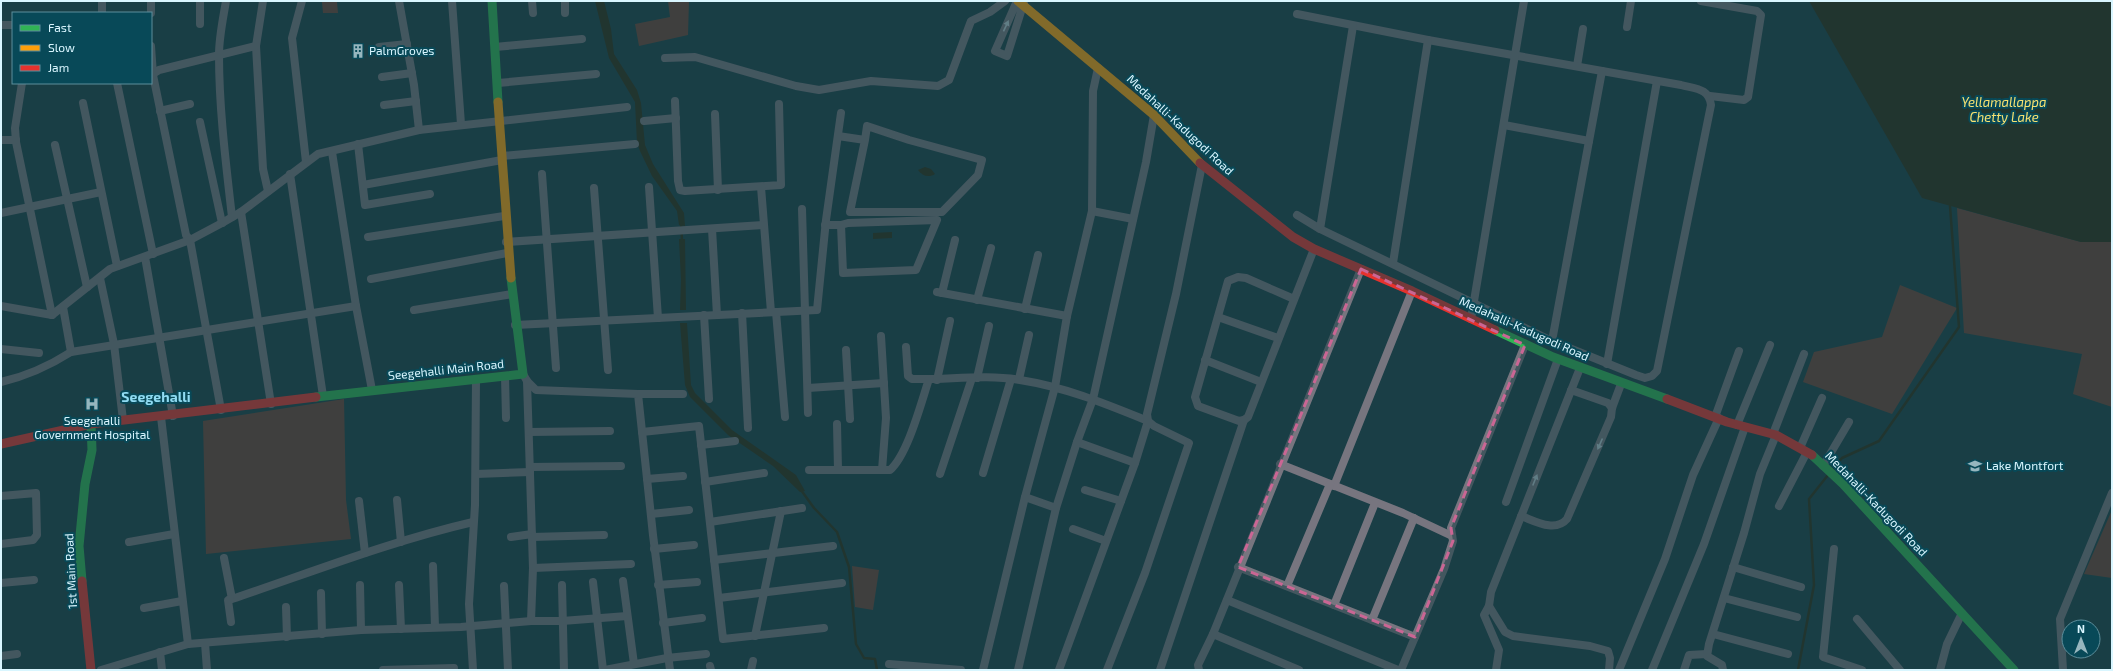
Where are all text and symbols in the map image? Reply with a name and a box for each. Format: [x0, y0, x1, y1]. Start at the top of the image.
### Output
legend [12, 12, 152, 84]
text: Fast [48, 20, 72, 34]
one-way arrow [1003, 20, 1009, 32]
text: Slow [48, 40, 75, 54]
building icon: PalmGroves [350, 43, 366, 59]
place label: PalmGroves [369, 43, 434, 57]
text: Jam [48, 60, 69, 74]
street label: Medahalli-Kadugodi Road [1125, 71, 1237, 177]
water label: Yellamallappa Chetty Lake [1962, 94, 2046, 125]
street label: Medahalli-Kadugodi Road [1457, 293, 1591, 363]
street label: Seegehalli Main Road [387, 356, 505, 382]
district label: Seegehalli [121, 388, 191, 405]
hospital icon: Seegehalli Government Hospital [84, 396, 100, 412]
place label: Seegehalli Government Hospital [34, 413, 150, 441]
one-way arrow [1597, 438, 1603, 449]
street label: Medahalli-Kadugodi Road [1823, 448, 1931, 559]
school or university icon: Lake Montfort [1967, 458, 1983, 474]
place label: Lake Montfort [1986, 458, 2064, 472]
one-way arrow [1533, 473, 1539, 485]
street label: 1st Main Road [61, 533, 79, 609]
north arrow [2061, 619, 2101, 659]
text: N [2077, 622, 2085, 635]

